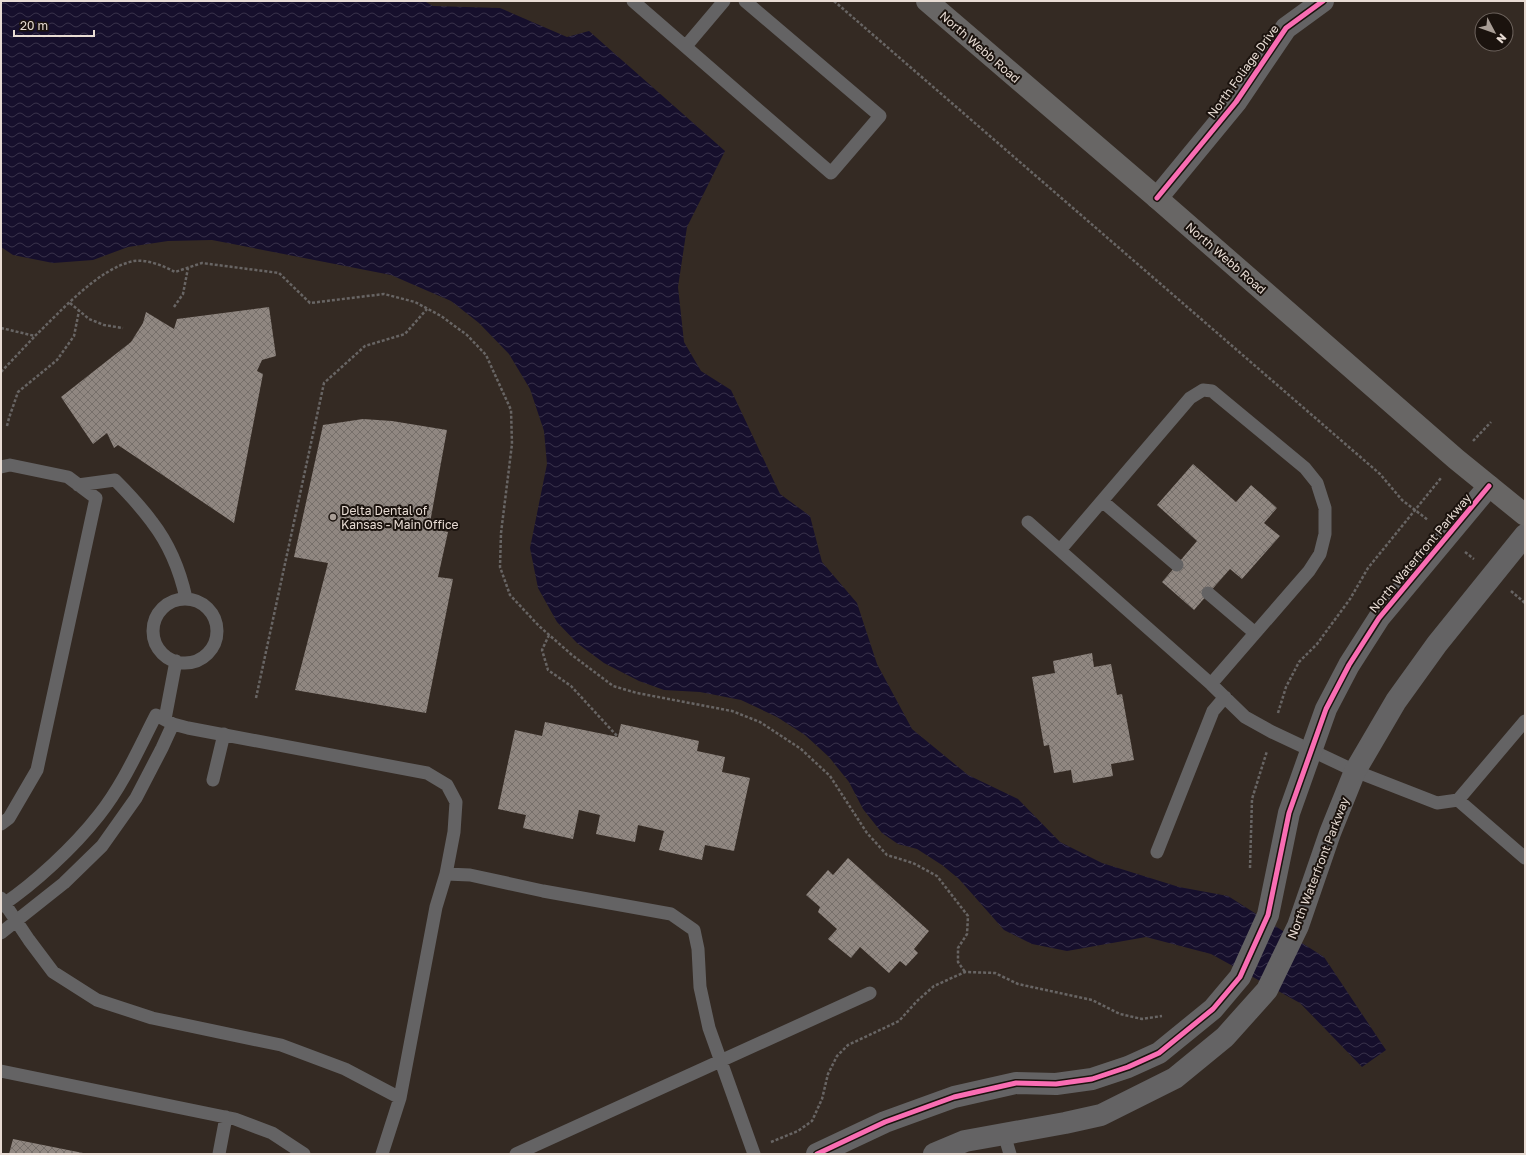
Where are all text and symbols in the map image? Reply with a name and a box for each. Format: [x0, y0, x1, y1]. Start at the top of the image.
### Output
street label: North Webb Road [937, 8, 1023, 86]
scale bar [14, 12, 94, 38]
north arrow [1474, 12, 1514, 52]
text: 20 m [20, 18, 48, 33]
street label: North Foliage Drive [1204, 21, 1282, 121]
text: N [1494, 31, 1510, 46]
street label: North Webb Road [1183, 219, 1269, 297]
street label: North Waterfront Parkway [1366, 490, 1474, 616]
place label: Delta Dental of Kansas - Main Office [341, 503, 459, 532]
marker: Delta Dental of Kansas - Main Office [328, 512, 338, 522]
street label: North Waterfront Parkway [1284, 795, 1352, 941]

